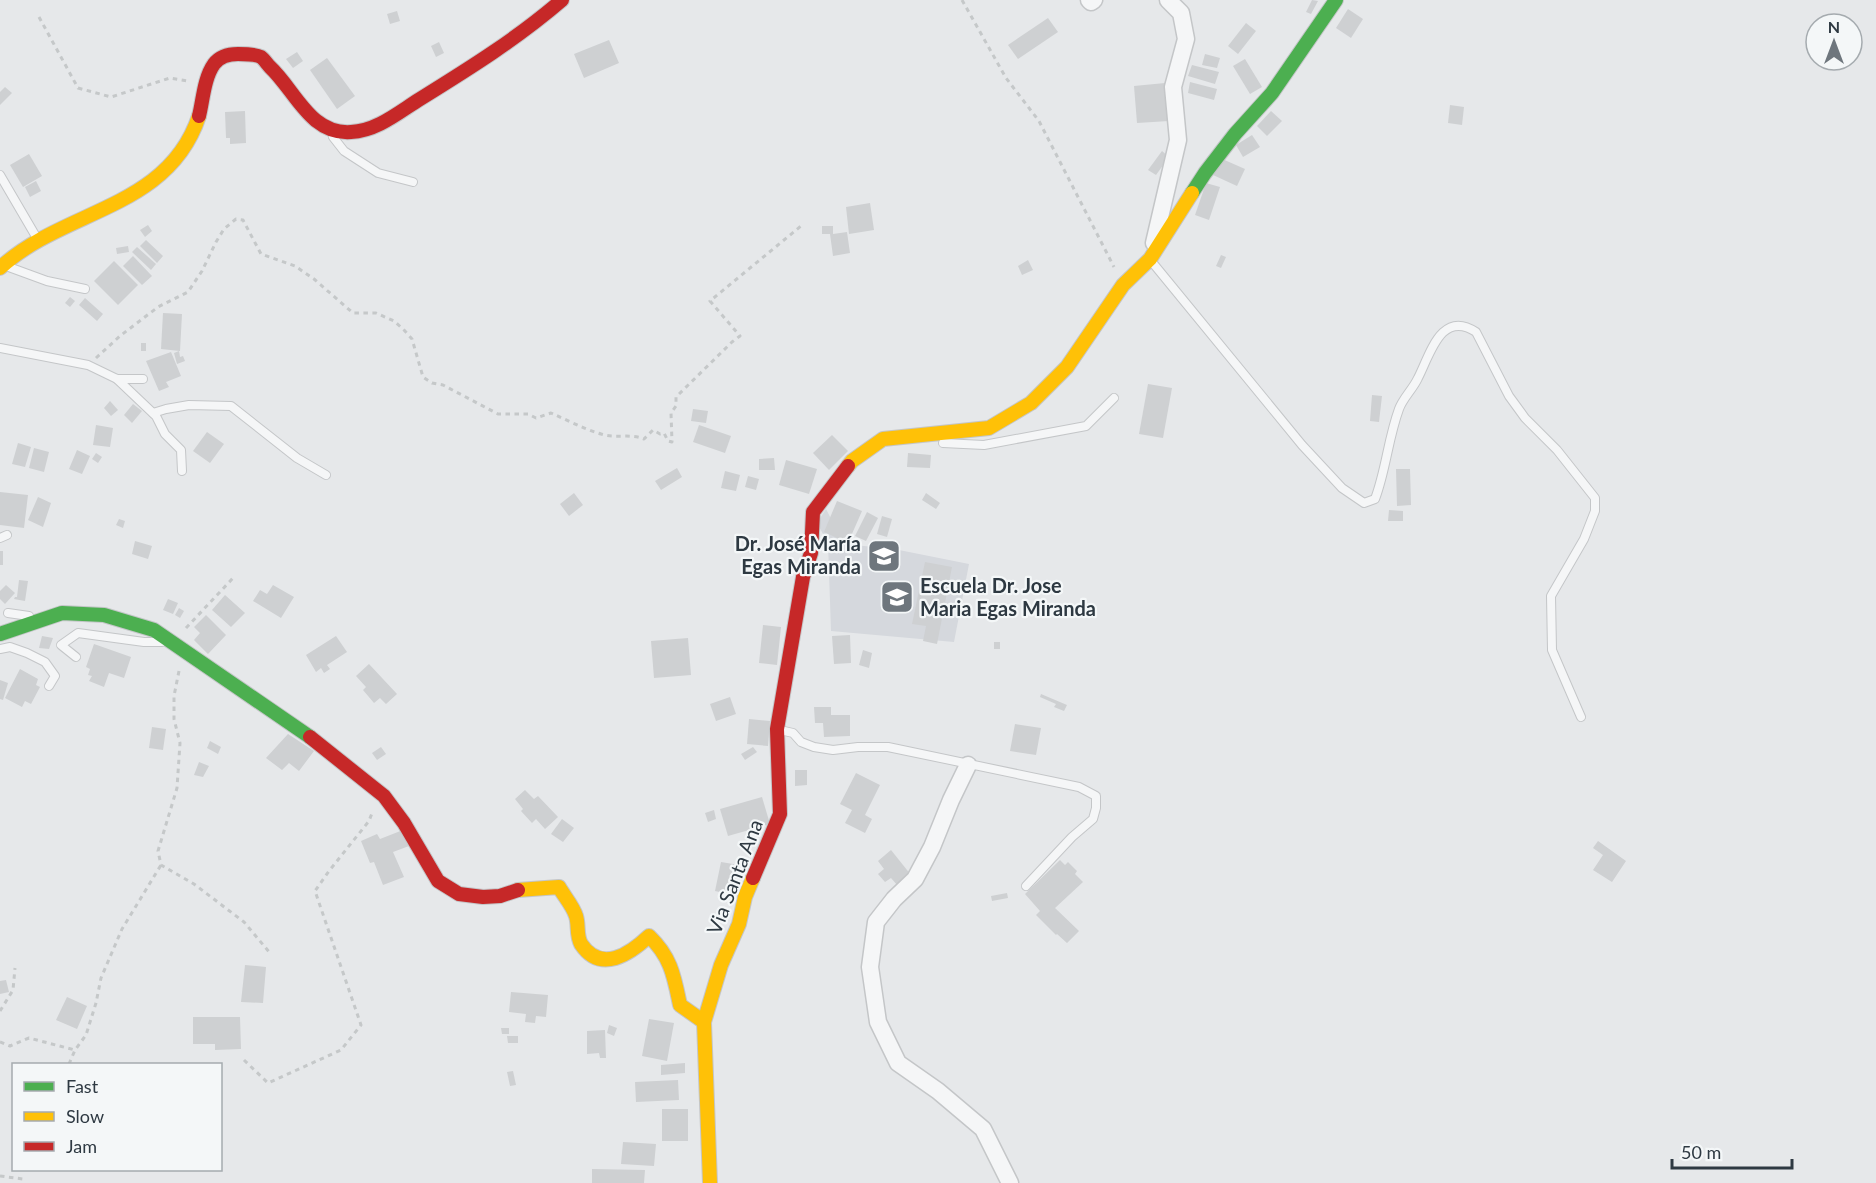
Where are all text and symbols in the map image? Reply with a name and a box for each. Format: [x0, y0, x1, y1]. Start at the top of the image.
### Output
north arrow [1804, 12, 1864, 72]
text: N [1828, 17, 1840, 36]
place label: Dr. José María Egas Miranda [735, 531, 861, 578]
school or university icon: Dr. José María Egas Miranda [866, 538, 902, 574]
place label: Escuela Dr. Jose Maria Egas Miranda [920, 573, 1096, 620]
school or university icon: Escuela Dr. Jose Maria Egas Miranda [879, 579, 915, 615]
street label: Via Santa Ana [701, 816, 767, 938]
legend [12, 1063, 222, 1171]
text: Fast [66, 1075, 99, 1097]
text: Slow [66, 1105, 104, 1127]
scale bar [1672, 1132, 1792, 1170]
text: Jam [66, 1135, 97, 1157]
text: 50 m [1681, 1141, 1721, 1163]

